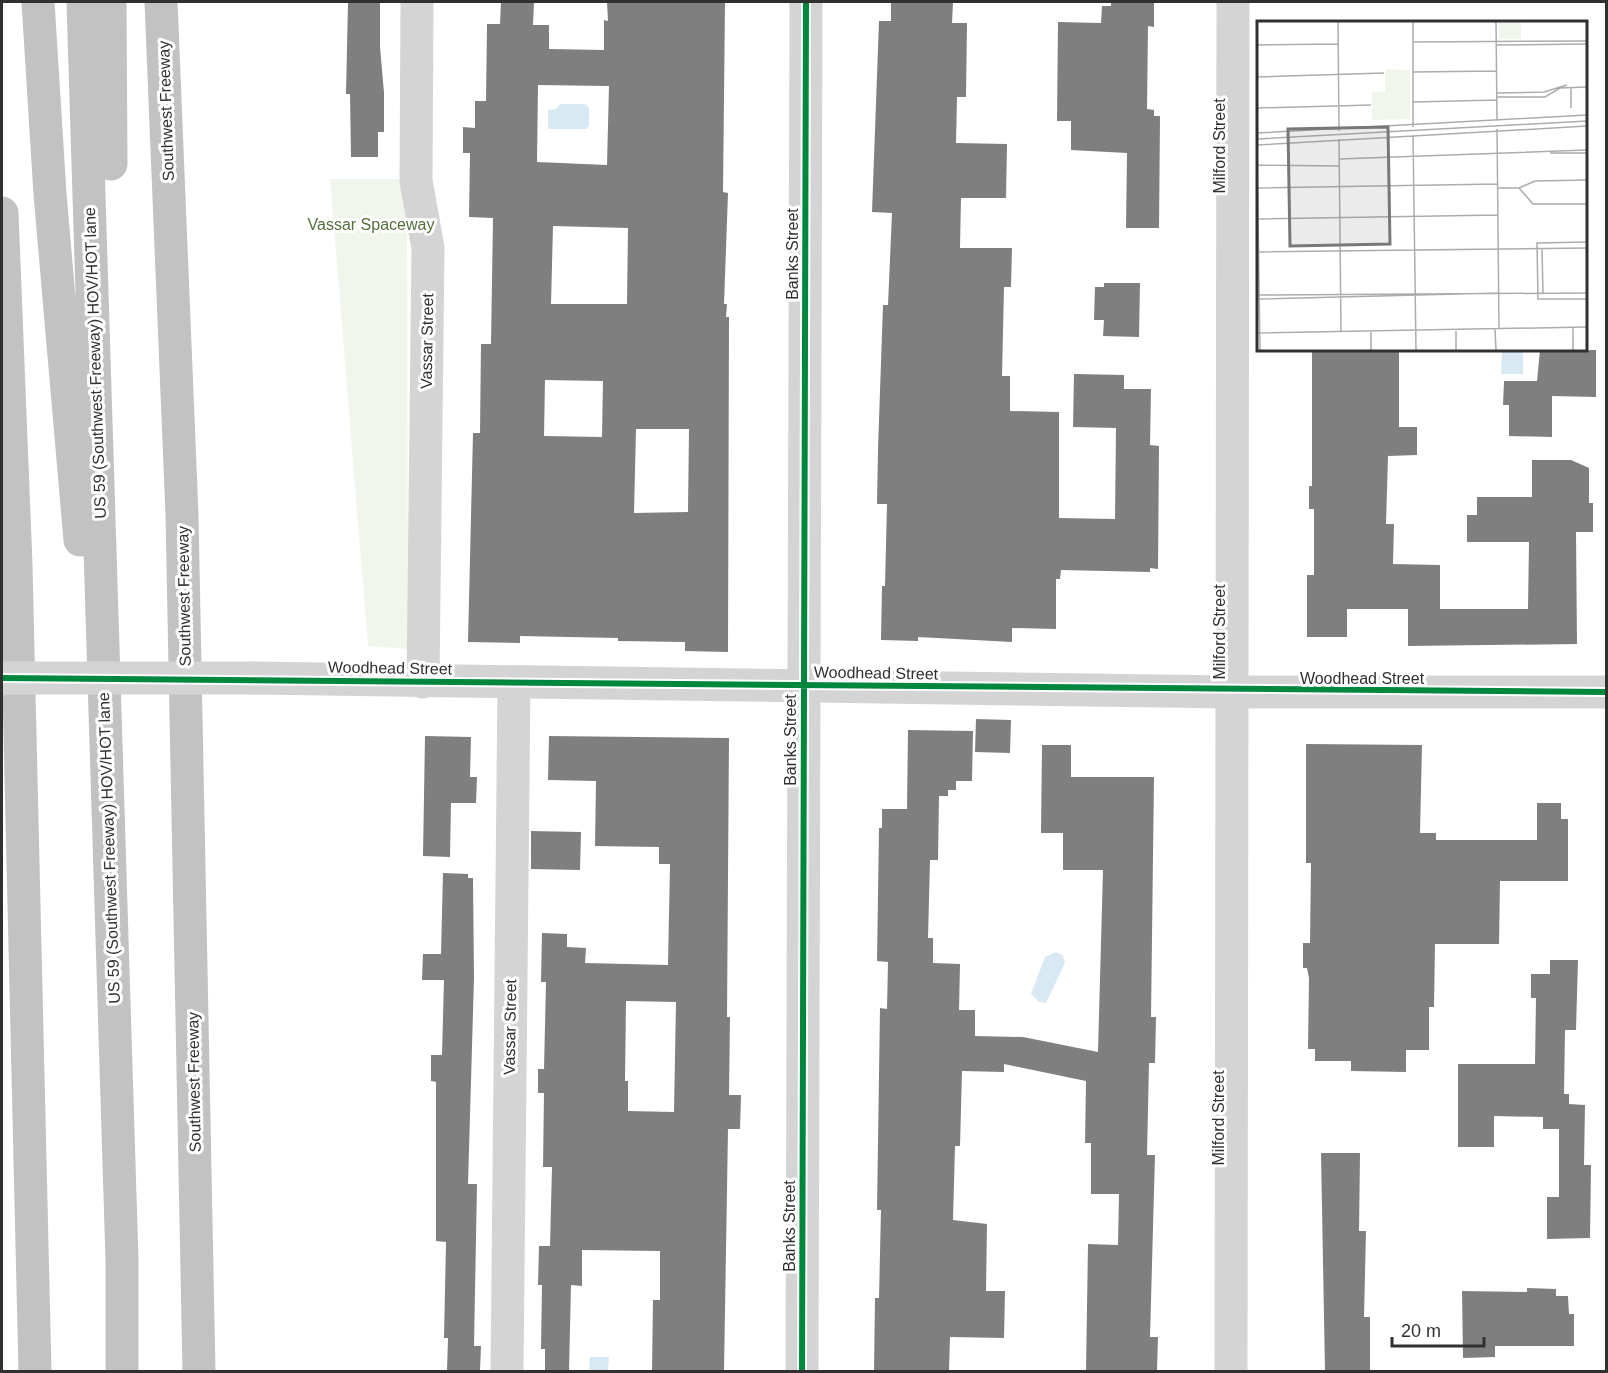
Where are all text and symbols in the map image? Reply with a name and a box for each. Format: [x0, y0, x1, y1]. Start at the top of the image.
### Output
inset map [1257, 21, 1587, 351]
street label: Southwest Freeway [155, 40, 177, 182]
street label: Milford Street [1211, 98, 1228, 194]
street label: US 59 (Southwest Freeway) HOV/HOT lane [81, 207, 109, 519]
street label: Banks Street [784, 208, 801, 300]
park label: Vassar Spaceway [308, 216, 434, 233]
street label: Vassar Street [418, 292, 436, 389]
street label: Southwest Freeway [174, 526, 194, 666]
street label: Milford Street [1211, 584, 1228, 680]
street label: Woodhead Street [328, 658, 453, 678]
street label: Woodhead Street [814, 663, 939, 683]
street label: Woodhead Street [1300, 670, 1425, 687]
street label: US 59 (Southwest Freeway) HOV/HOT lane [95, 692, 123, 1004]
street label: Banks Street [782, 694, 799, 786]
street label: Vassar Street [501, 978, 519, 1075]
street label: Southwest Freeway [184, 1012, 204, 1152]
street label: Milford Street [1210, 1070, 1227, 1166]
street label: Banks Street [781, 1180, 798, 1272]
scale bar [1392, 1310, 1484, 1348]
text: 20 m [1401, 1321, 1441, 1341]

